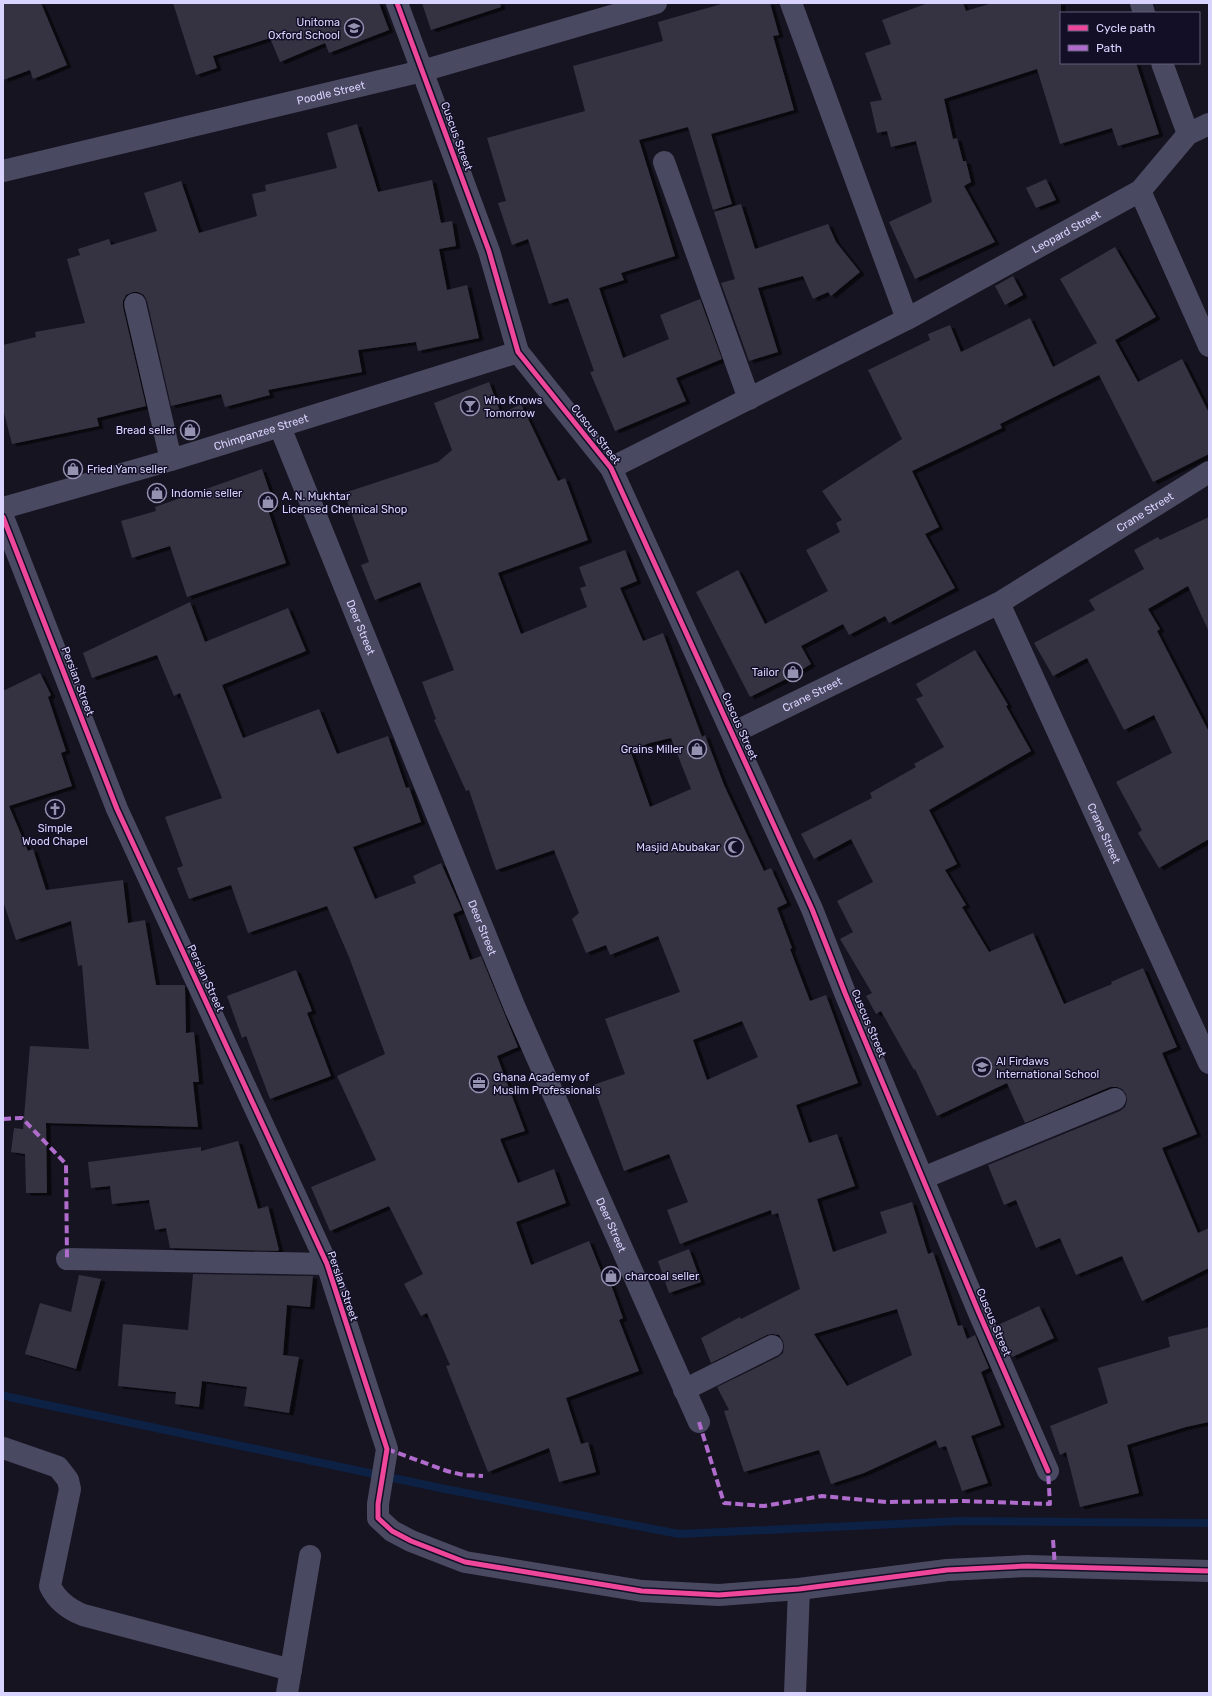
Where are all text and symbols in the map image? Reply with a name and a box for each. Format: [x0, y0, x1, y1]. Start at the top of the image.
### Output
legend [1060, 12, 1200, 64]
place label: Unitoma Oxford School [268, 16, 340, 42]
school or university icon: Unitoma Oxford School [343, 17, 365, 39]
text: Cycle path [1096, 21, 1155, 35]
text: Path [1096, 41, 1122, 55]
street label: Poodle Street [296, 79, 367, 108]
street label: Cuscus Street [438, 100, 475, 173]
street label: Leopard Street [1030, 208, 1104, 256]
place label: Who Knows Tomorrow [484, 394, 543, 420]
bar icon: Who Knows Tomorrow [459, 395, 481, 417]
street label: Cuscus Street [568, 402, 623, 467]
street label: Chimpanzee Street [212, 411, 311, 453]
shop icon: Bread seller [179, 419, 201, 441]
place label: Bread seller [116, 424, 177, 437]
shop icon: Fried Yam seller [62, 458, 84, 480]
place label: Fried Yam seller [87, 463, 168, 476]
shop icon: Indomie seller [146, 482, 168, 504]
place label: Indomie seller [171, 487, 243, 500]
street label: Crane Street [1114, 489, 1177, 535]
place label: A. N. Mukhtar Licensed Chemical Shop [282, 490, 407, 516]
shop icon: A. N. Mukhtar Licensed Chemical Shop [257, 491, 279, 513]
street label: Deer Street [344, 598, 378, 658]
street label: Persian Street [58, 645, 97, 718]
shop icon: Tailor [782, 661, 804, 683]
place label: Tailor [752, 666, 780, 679]
street label: Crane Street [780, 674, 845, 715]
street label: Cuscus Street [719, 691, 760, 763]
shop icon: Grains Miller [686, 738, 708, 760]
place label: Grains Miller [621, 743, 684, 756]
church icon: Simple Wood Chapel [44, 798, 66, 820]
street label: Crane Street [1084, 801, 1123, 866]
place label: Simple Wood Chapel [22, 822, 88, 848]
mosque icon: Masjid Abubakar [723, 836, 745, 858]
place label: Masjid Abubakar [636, 841, 721, 854]
street label: Deer Street [465, 898, 499, 958]
street label: Persian Street [184, 942, 227, 1015]
street label: Cuscus Street [848, 987, 889, 1060]
place label: Al Firdaws International School [996, 1055, 1099, 1081]
school or university icon: Al Firdaws International School [971, 1056, 993, 1078]
place label: Ghana Academy of Muslim Professionals [493, 1071, 601, 1097]
office icon: Ghana Academy of Muslim Professionals [468, 1072, 490, 1094]
street label: Deer Street [593, 1196, 629, 1255]
street label: Persian Street [325, 1250, 361, 1323]
shop icon: charcoal seller [600, 1265, 622, 1287]
place label: charcoal seller [625, 1270, 700, 1283]
street label: Cuscus Street [973, 1286, 1014, 1359]

